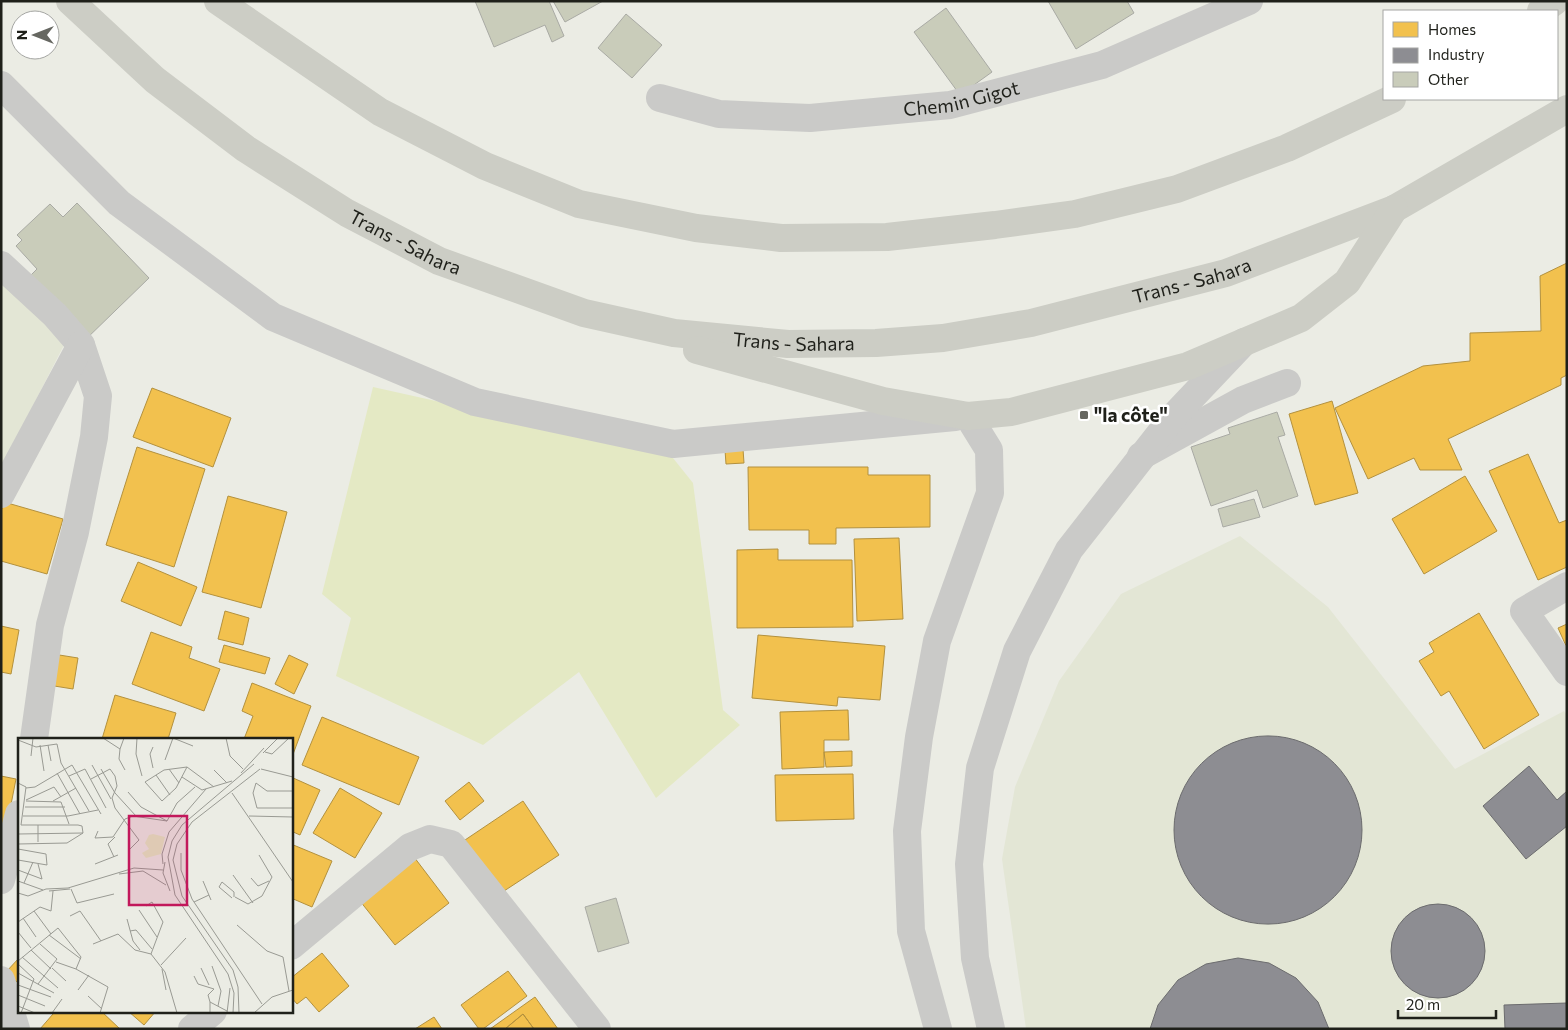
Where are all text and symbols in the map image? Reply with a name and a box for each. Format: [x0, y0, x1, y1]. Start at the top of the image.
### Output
north arrow [10, 10, 60, 60]
legend [1383, 10, 1558, 100]
text: Homes [1428, 20, 1476, 38]
text: N [13, 30, 30, 40]
text: Industry [1428, 45, 1485, 63]
text: Other [1428, 70, 1469, 88]
street label: Chemin Gigot [902, 75, 1022, 120]
street label: Trans - Sahara [346, 204, 464, 279]
street label: Trans - Sahara [1130, 253, 1254, 308]
street label: Trans - Sahara [732, 327, 855, 355]
place label: "la côte" [1094, 403, 1168, 426]
marker: "la côte" [1078, 409, 1090, 421]
inset map [18, 738, 292, 1012]
scale bar [1398, 988, 1496, 1020]
text: 20 m [1406, 995, 1440, 1013]

